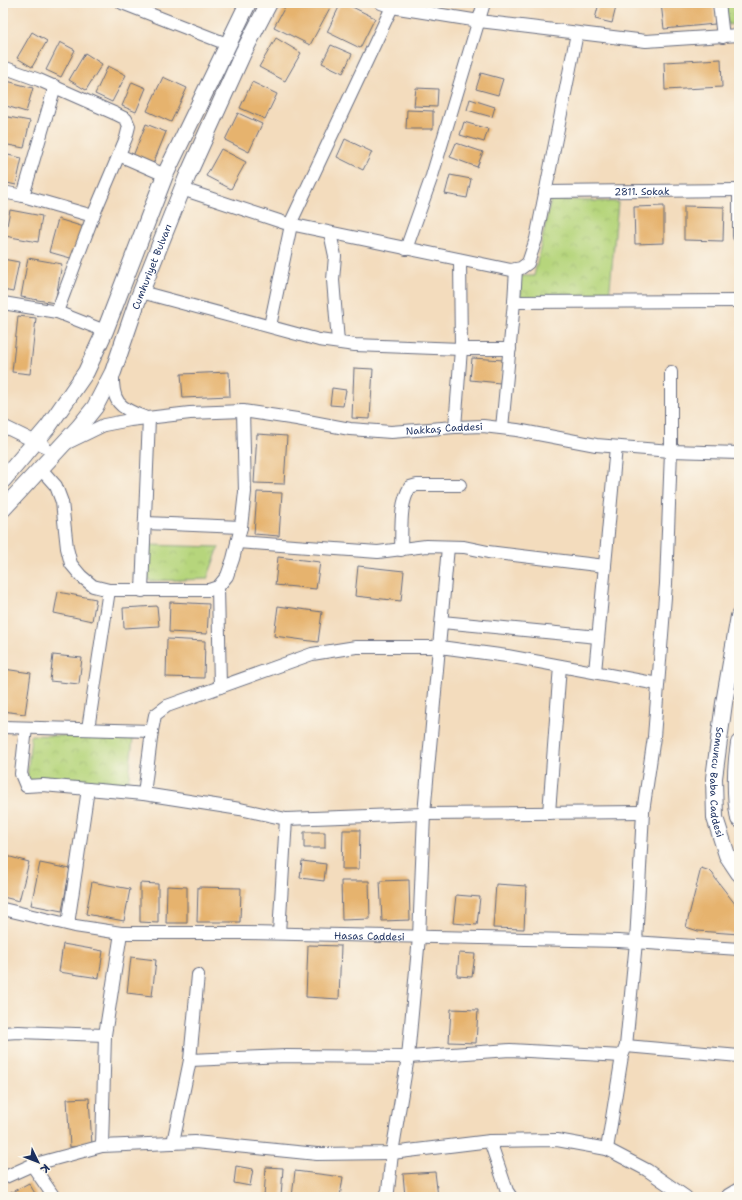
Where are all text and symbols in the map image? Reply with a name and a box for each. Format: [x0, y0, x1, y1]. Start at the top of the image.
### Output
street label: 2811. Sokak [614, 185, 670, 198]
street label: Cumhuriyet Bulvarı [129, 222, 175, 311]
street label: Nakkaş Caddesi [405, 420, 483, 438]
street label: Somuncu Baba Caddesi [707, 726, 727, 839]
street label: Hasas Caddesi [334, 929, 405, 943]
north arrow [18, 1142, 58, 1182]
text: K [37, 1161, 53, 1177]

